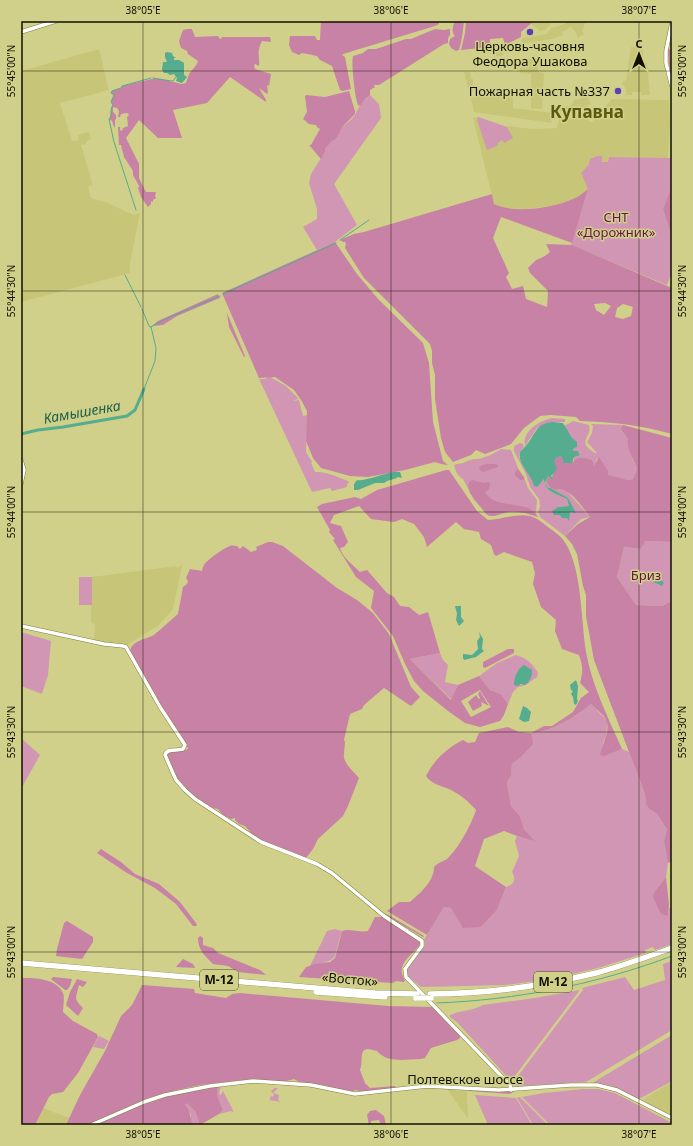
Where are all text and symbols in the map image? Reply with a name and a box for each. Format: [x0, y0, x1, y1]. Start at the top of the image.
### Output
text: 38°05'E [126, 3, 160, 17]
text: 38°06'E [374, 3, 408, 17]
text: 38°07'E [622, 3, 656, 17]
marker: Церковь-часовня Феодора Ушакова [525, 27, 535, 37]
north arrow [619, 34, 659, 74]
text: С [635, 36, 643, 51]
place label: Церковь-часовня Феодора Ушакова [472, 37, 588, 70]
text: 55°45'00"N [4, 45, 18, 97]
text: 55°45'00"N [675, 45, 689, 97]
place label: Пожарная часть №337 [469, 82, 610, 100]
marker: Пожарная часть №337 [613, 86, 623, 96]
district label: Купавна [550, 100, 624, 123]
park label: СНТ «Дорожник» [577, 208, 656, 241]
text: 55°44'30"N [4, 265, 18, 317]
text: 55°44'30"N [675, 265, 689, 317]
water label: Камышенка [42, 395, 122, 428]
text: 55°44'00"N [4, 486, 18, 538]
text: 55°44'00"N [675, 486, 689, 538]
park label: Бриз [631, 566, 661, 584]
text: 55°43'30"N [4, 706, 18, 758]
text: 55°43'30"N [675, 706, 689, 758]
text: 55°43'00"N [4, 926, 18, 978]
text: 55°43'00"N [675, 926, 689, 978]
street label: «Восток» [321, 968, 379, 990]
road number: М-12 [200, 970, 238, 990]
road number: М-12 [534, 972, 572, 992]
street label: Полтевское шоссе [407, 1070, 523, 1088]
text: 38°05'E [126, 1127, 160, 1141]
text: 38°06'E [374, 1127, 408, 1141]
text: 38°07'E [622, 1127, 656, 1141]

